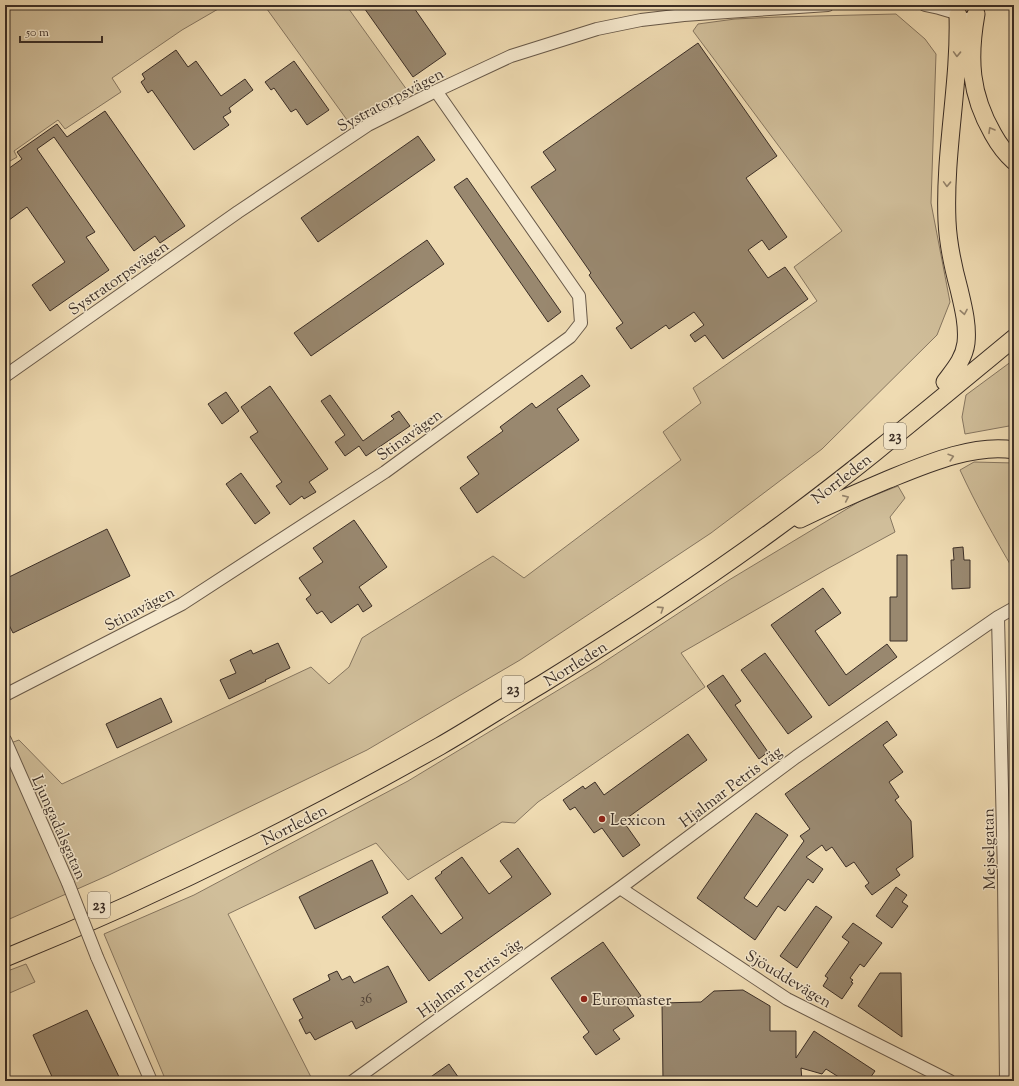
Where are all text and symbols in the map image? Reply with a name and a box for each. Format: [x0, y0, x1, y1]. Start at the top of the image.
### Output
scale bar [20, 18, 102, 44]
text: 50 m [25, 24, 49, 42]
one-way arrow [953, 51, 961, 57]
street label: Systratorpsvägen [334, 63, 449, 139]
one-way arrow [988, 127, 995, 134]
one-way arrow [942, 181, 951, 187]
street label: Systratorpsvägen [64, 235, 175, 322]
one-way arrow [959, 309, 968, 315]
street label: Stinavägen [373, 404, 449, 468]
road number: 23 [884, 423, 906, 449]
street label: Norrleden [808, 449, 878, 511]
one-way arrow [947, 453, 954, 462]
one-way arrow [842, 495, 850, 503]
street label: Stinavägen [101, 582, 180, 638]
one-way arrow [656, 607, 663, 614]
street label: Norrleden [540, 636, 613, 694]
road number: 23 [502, 676, 524, 702]
street label: Hjalmar Petris väg [675, 742, 788, 834]
street label: Ljungadalsgatan [24, 772, 91, 884]
street label: Norrleden [258, 800, 332, 853]
street label: Mejselgatan [978, 807, 1003, 890]
place label: Lexicon [610, 810, 666, 833]
marker: Lexicon [597, 814, 607, 824]
road number: 23 [88, 892, 110, 918]
street label: Hjalmar Petris väg [414, 933, 527, 1025]
street label: Sjöuddevägen [740, 945, 836, 1015]
house number: 36 [360, 990, 372, 1010]
place label: Euromaster [592, 990, 671, 1013]
marker: Euromaster [579, 994, 589, 1004]

